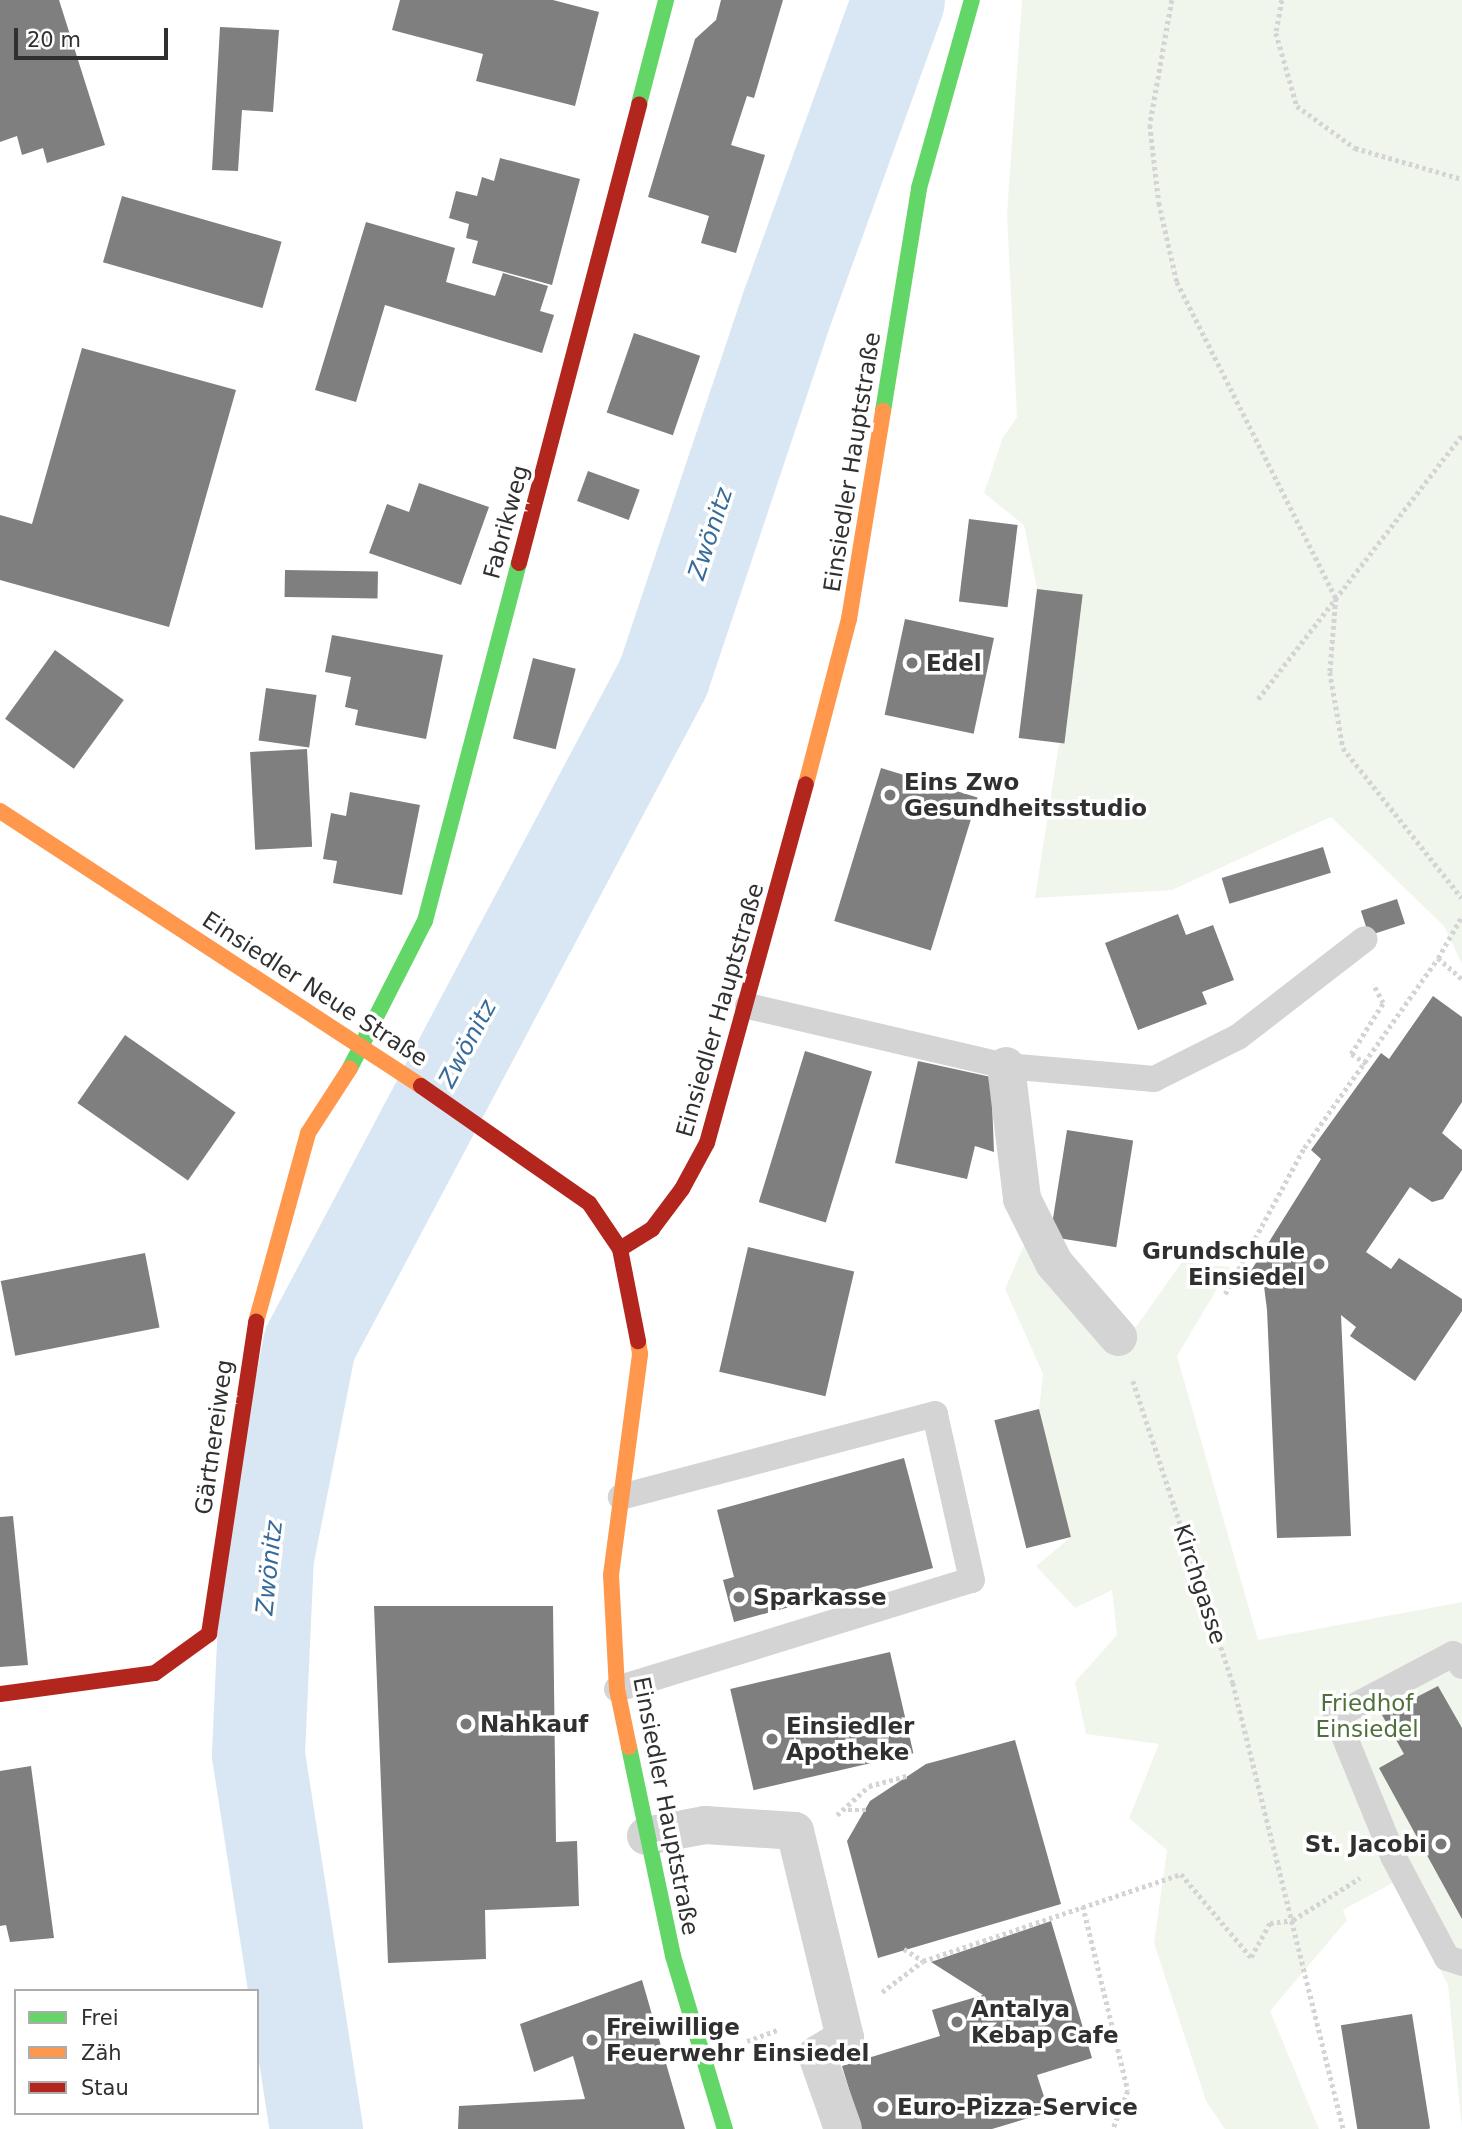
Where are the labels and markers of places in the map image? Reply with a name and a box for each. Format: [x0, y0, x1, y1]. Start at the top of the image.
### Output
place label: Edel [926, 649, 982, 677]
marker: Edel [904, 655, 920, 671]
place label: Eins Zwo Gesundheitsstudio [904, 768, 1147, 822]
marker: Eins Zwo Gesundheitsstudio [882, 787, 898, 803]
place label: Grundschule Einsiedel [1142, 1237, 1305, 1291]
marker: Grundschule Einsiedel [1311, 1256, 1327, 1272]
place label: Sparkasse [753, 1583, 887, 1611]
marker: Sparkasse [731, 1589, 747, 1605]
place label: Nahkauf [480, 1710, 588, 1738]
place label: Einsiedler Apotheke [786, 1712, 914, 1766]
marker: Nahkauf [458, 1716, 474, 1732]
marker: Einsiedler Apotheke [764, 1731, 780, 1747]
place label: St. Jacobi [1305, 1830, 1427, 1858]
marker: St. Jacobi [1433, 1836, 1449, 1852]
place label: Antalya Kebap Cafe [971, 1995, 1118, 2049]
place label: Freiwillige Feuerwehr Einsiedel [606, 2013, 869, 2067]
marker: Antalya Kebap Cafe [949, 2014, 965, 2030]
marker: Freiwillige Feuerwehr Einsiedel [584, 2032, 600, 2048]
place label: Euro-Pizza-Service [897, 2093, 1138, 2121]
marker: Euro-Pizza-Service [875, 2099, 891, 2115]

